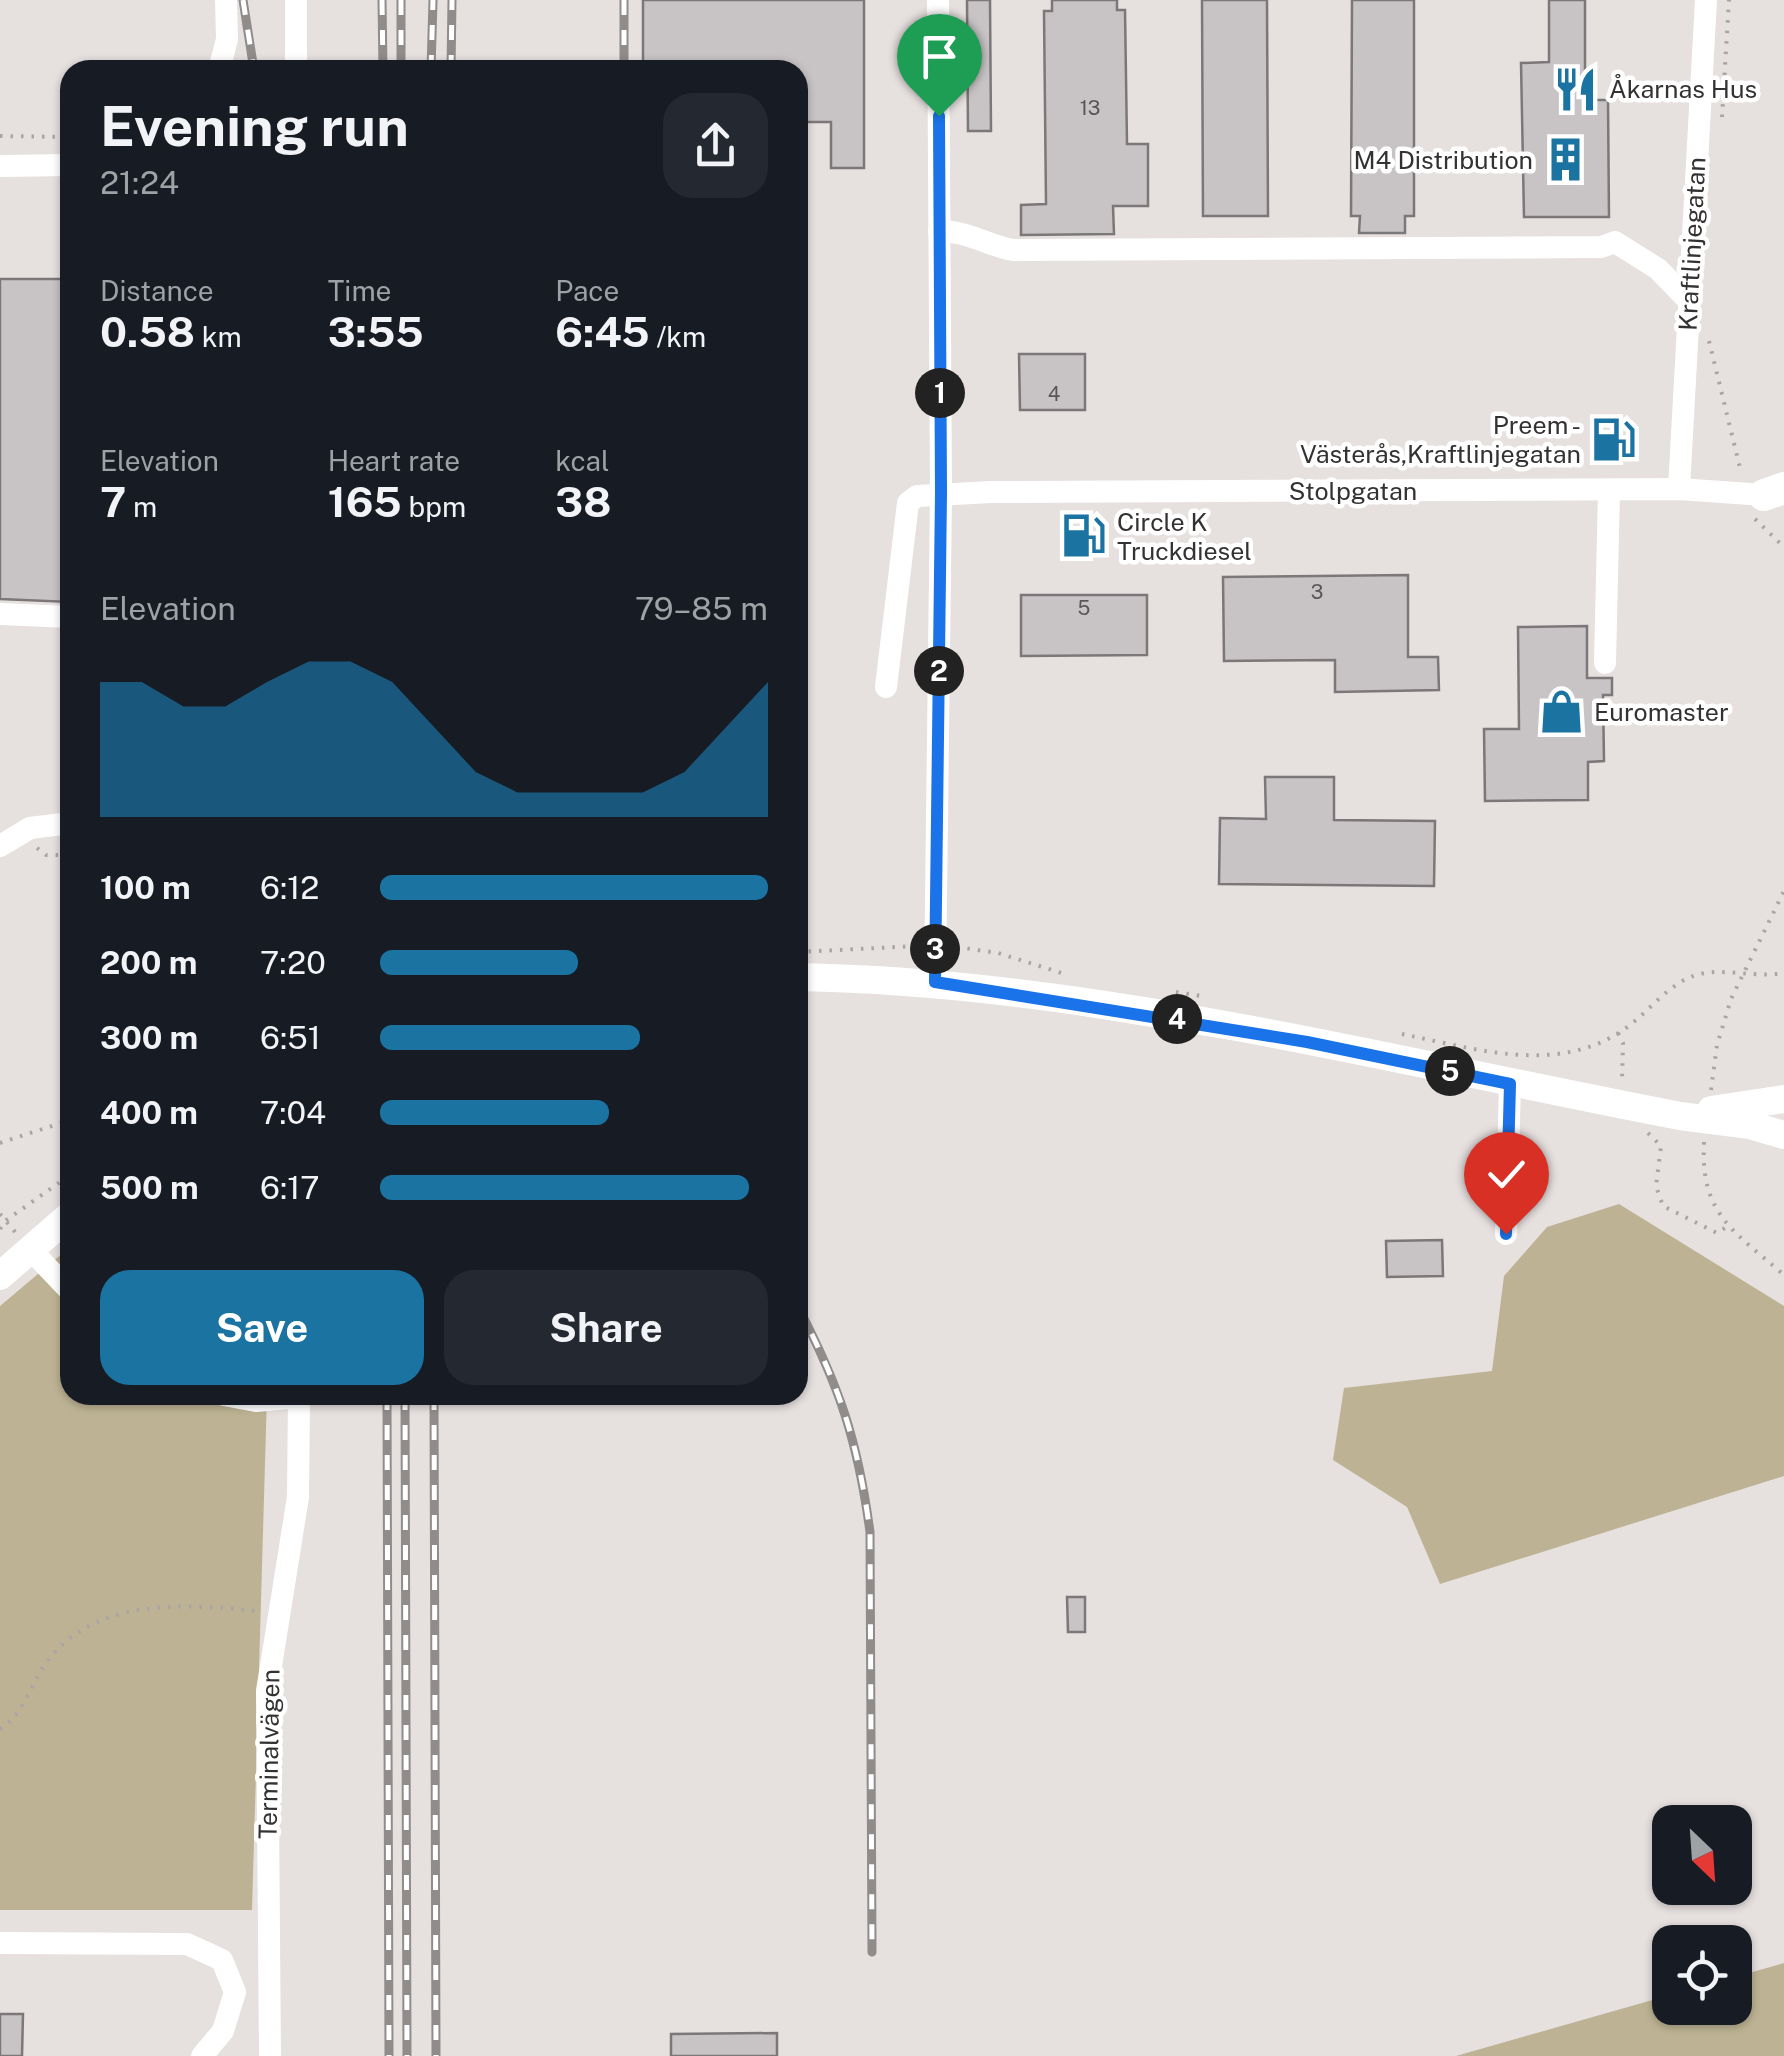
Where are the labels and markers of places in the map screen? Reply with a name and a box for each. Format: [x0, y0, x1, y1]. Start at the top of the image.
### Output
pin [897, 14, 982, 117]
restaurant icon: Åkarnas Hus [1552, 65, 1600, 113]
place label: Åkarnas Hus [1609, 74, 1757, 104]
building icon: M4 Distribution [1542, 136, 1590, 184]
place label: M4 Distribution [1353, 145, 1533, 175]
pin: 1 [915, 368, 965, 418]
place label: Preem - Västerås,Kraftlinjegatan [1300, 410, 1581, 469]
fuel station icon: Preem - Västerås,Kraftlinjegatan [1590, 415, 1638, 463]
place label: Circle K Truckdiesel [1117, 507, 1252, 566]
fuel station icon: Circle K Truckdiesel [1060, 512, 1108, 560]
pin: 2 [914, 646, 964, 696]
shop icon: Euromaster [1537, 688, 1585, 736]
place label: Euromaster [1594, 697, 1729, 727]
pin: 3 [910, 924, 960, 974]
pin: 4 [1152, 994, 1202, 1044]
pin: 5 [1425, 1046, 1475, 1096]
pin [1464, 1132, 1549, 1235]

